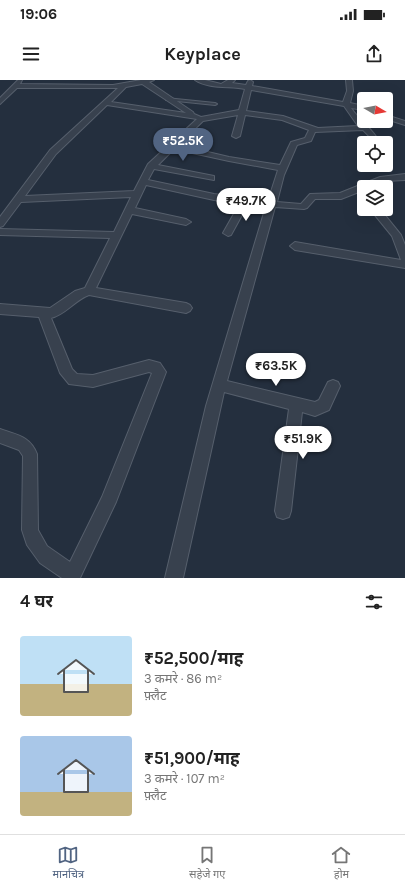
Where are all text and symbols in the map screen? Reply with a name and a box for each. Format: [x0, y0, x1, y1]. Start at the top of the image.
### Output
text: 19:06 [20, 5, 57, 23]
icon: menu [20, 43, 42, 65]
text: Keyplace [164, 43, 241, 65]
icon: share [363, 43, 385, 65]
north arrow [357, 92, 393, 128]
map controls [357, 92, 393, 216]
pin: ₹52.5K [150, 128, 216, 162]
text: ₹52.5K [162, 133, 204, 148]
button: locate [357, 136, 393, 172]
button: layers [357, 180, 393, 216]
pin: ₹49.7K [213, 188, 279, 222]
text: ₹49.7K [226, 193, 266, 208]
pin: ₹63.5K [243, 353, 309, 387]
text: ₹63.5K [255, 358, 297, 373]
pin: ₹51.9K [270, 426, 336, 460]
text: ₹51.9K [284, 431, 322, 446]
text: 4 घर [20, 591, 53, 611]
icon: filters [363, 591, 385, 613]
text: ₹52,500/माह [144, 648, 243, 668]
icon: home [52, 652, 100, 700]
text: 3 कमरे · 86 m² [144, 671, 222, 686]
text: फ़्लैट [144, 688, 167, 703]
text: ₹51,900/माह [144, 748, 240, 768]
icon: home [52, 752, 100, 800]
text: 3 कमरे · 107 m² [144, 771, 225, 786]
text: फ़्लैट [144, 788, 167, 803]
tab: मानचित्र [53, 844, 84, 882]
tab: सहेजे गए [189, 844, 225, 882]
tab: होम [330, 844, 352, 882]

